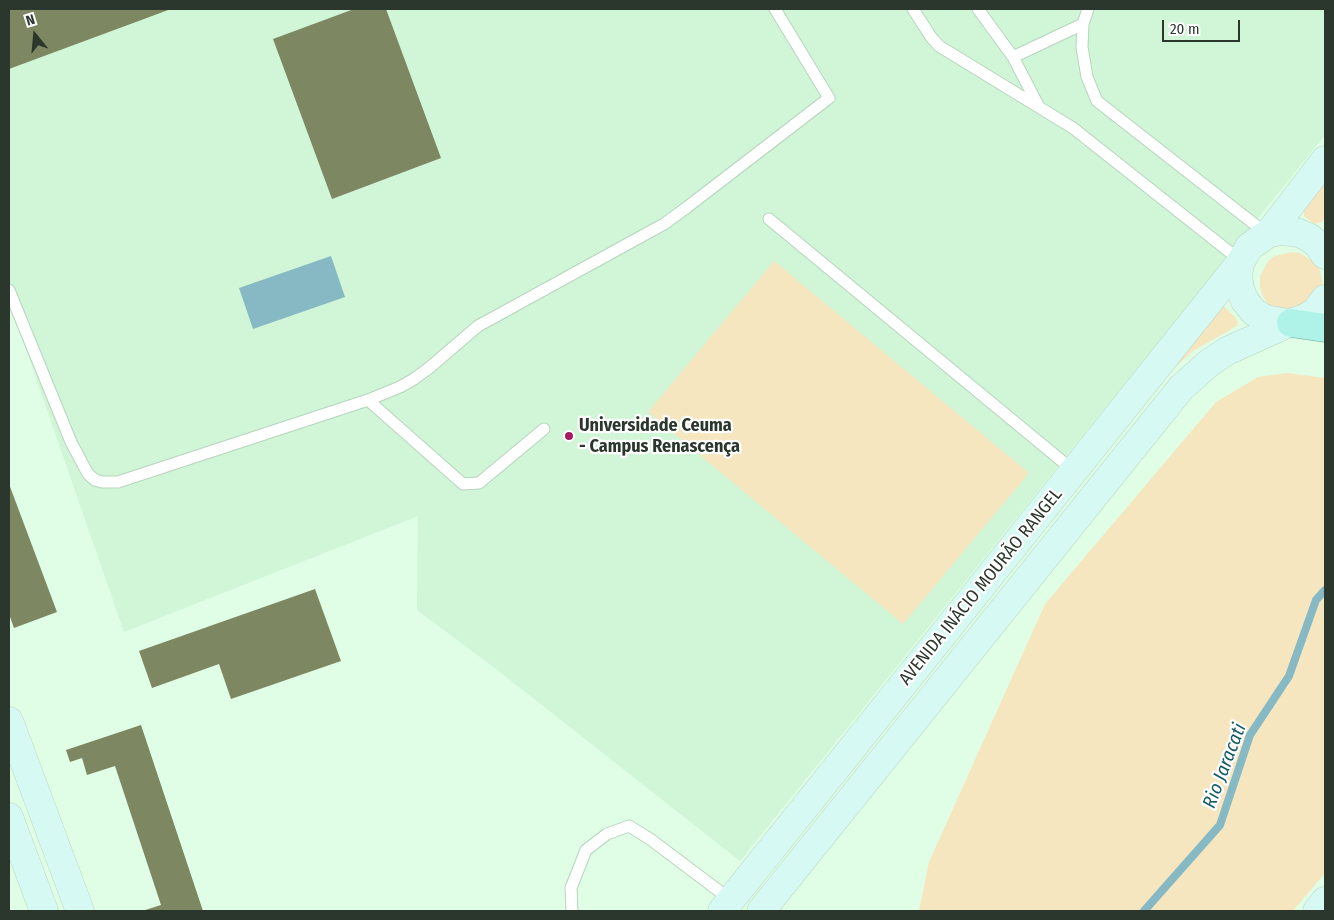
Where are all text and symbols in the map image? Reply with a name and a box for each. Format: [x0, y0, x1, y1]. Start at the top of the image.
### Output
north arrow [10, 10, 60, 60]
scale bar [1164, 10, 1242, 42]
text: N [24, 11, 37, 30]
text: 20 m [1170, 20, 1200, 38]
place label: Universidade Ceuma - Campus Renascença [579, 415, 740, 458]
marker: Universidade Ceuma - Campus Renascença [563, 430, 575, 442]
street label: AVENIDA INÁCIO MOURÃO RANGEL [895, 484, 1067, 690]
water label: Rio Jaracati [1198, 720, 1252, 812]

